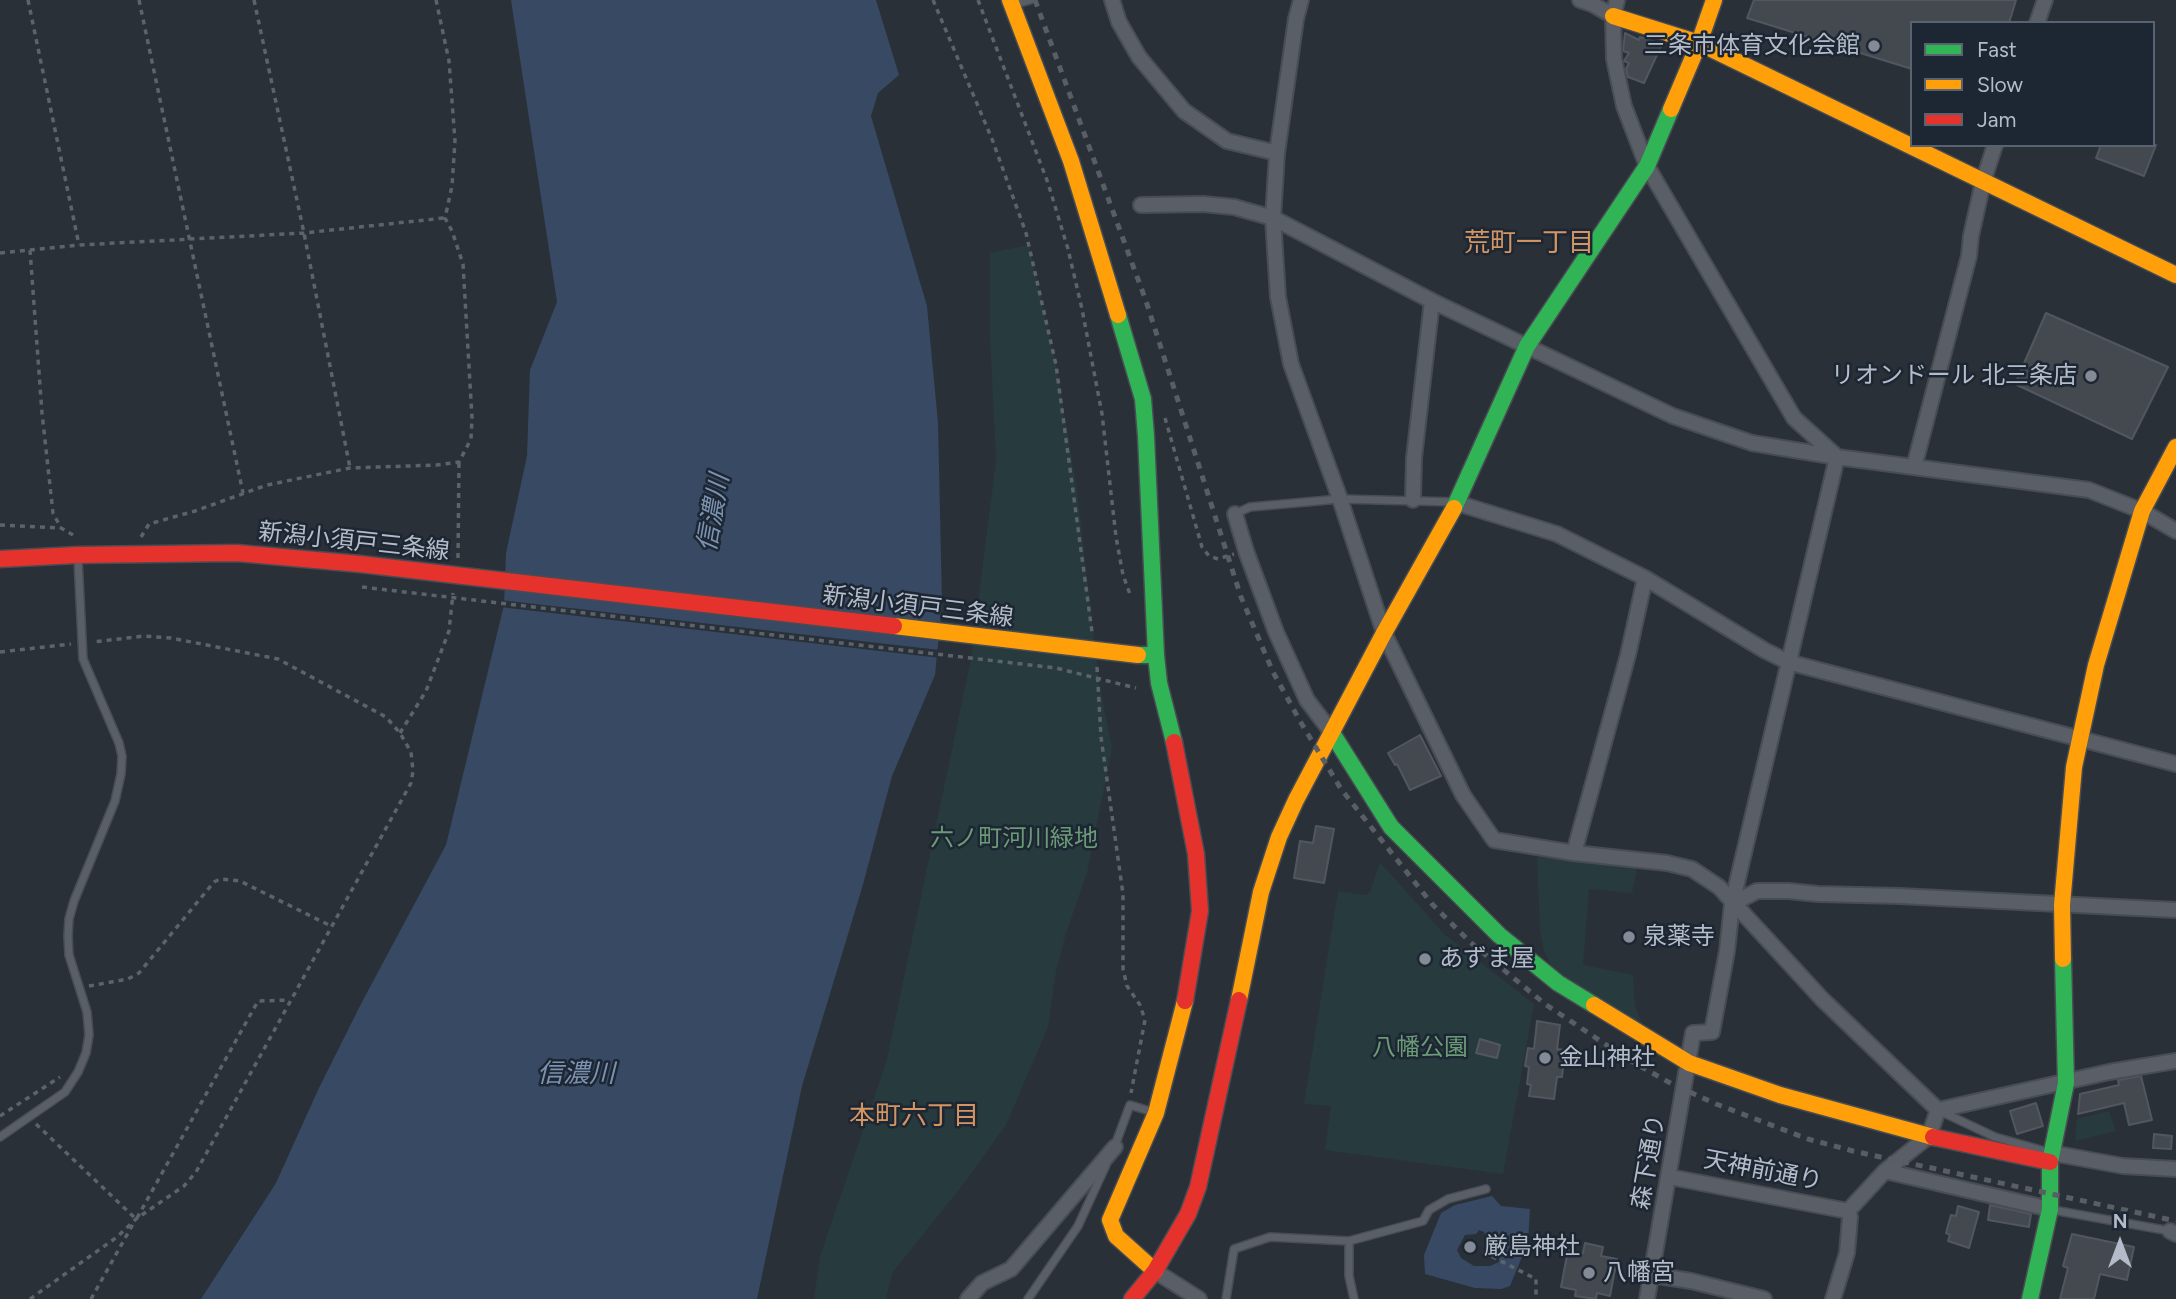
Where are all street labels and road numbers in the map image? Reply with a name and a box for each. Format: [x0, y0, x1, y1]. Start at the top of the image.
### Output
street label: 新潟小須戸三条線 [257, 518, 451, 566]
street label: 新潟小須戸三条線 [821, 581, 1015, 633]
street label: 森下通り [1626, 1112, 1672, 1212]
street label: 天神前通り [1701, 1145, 1825, 1197]

